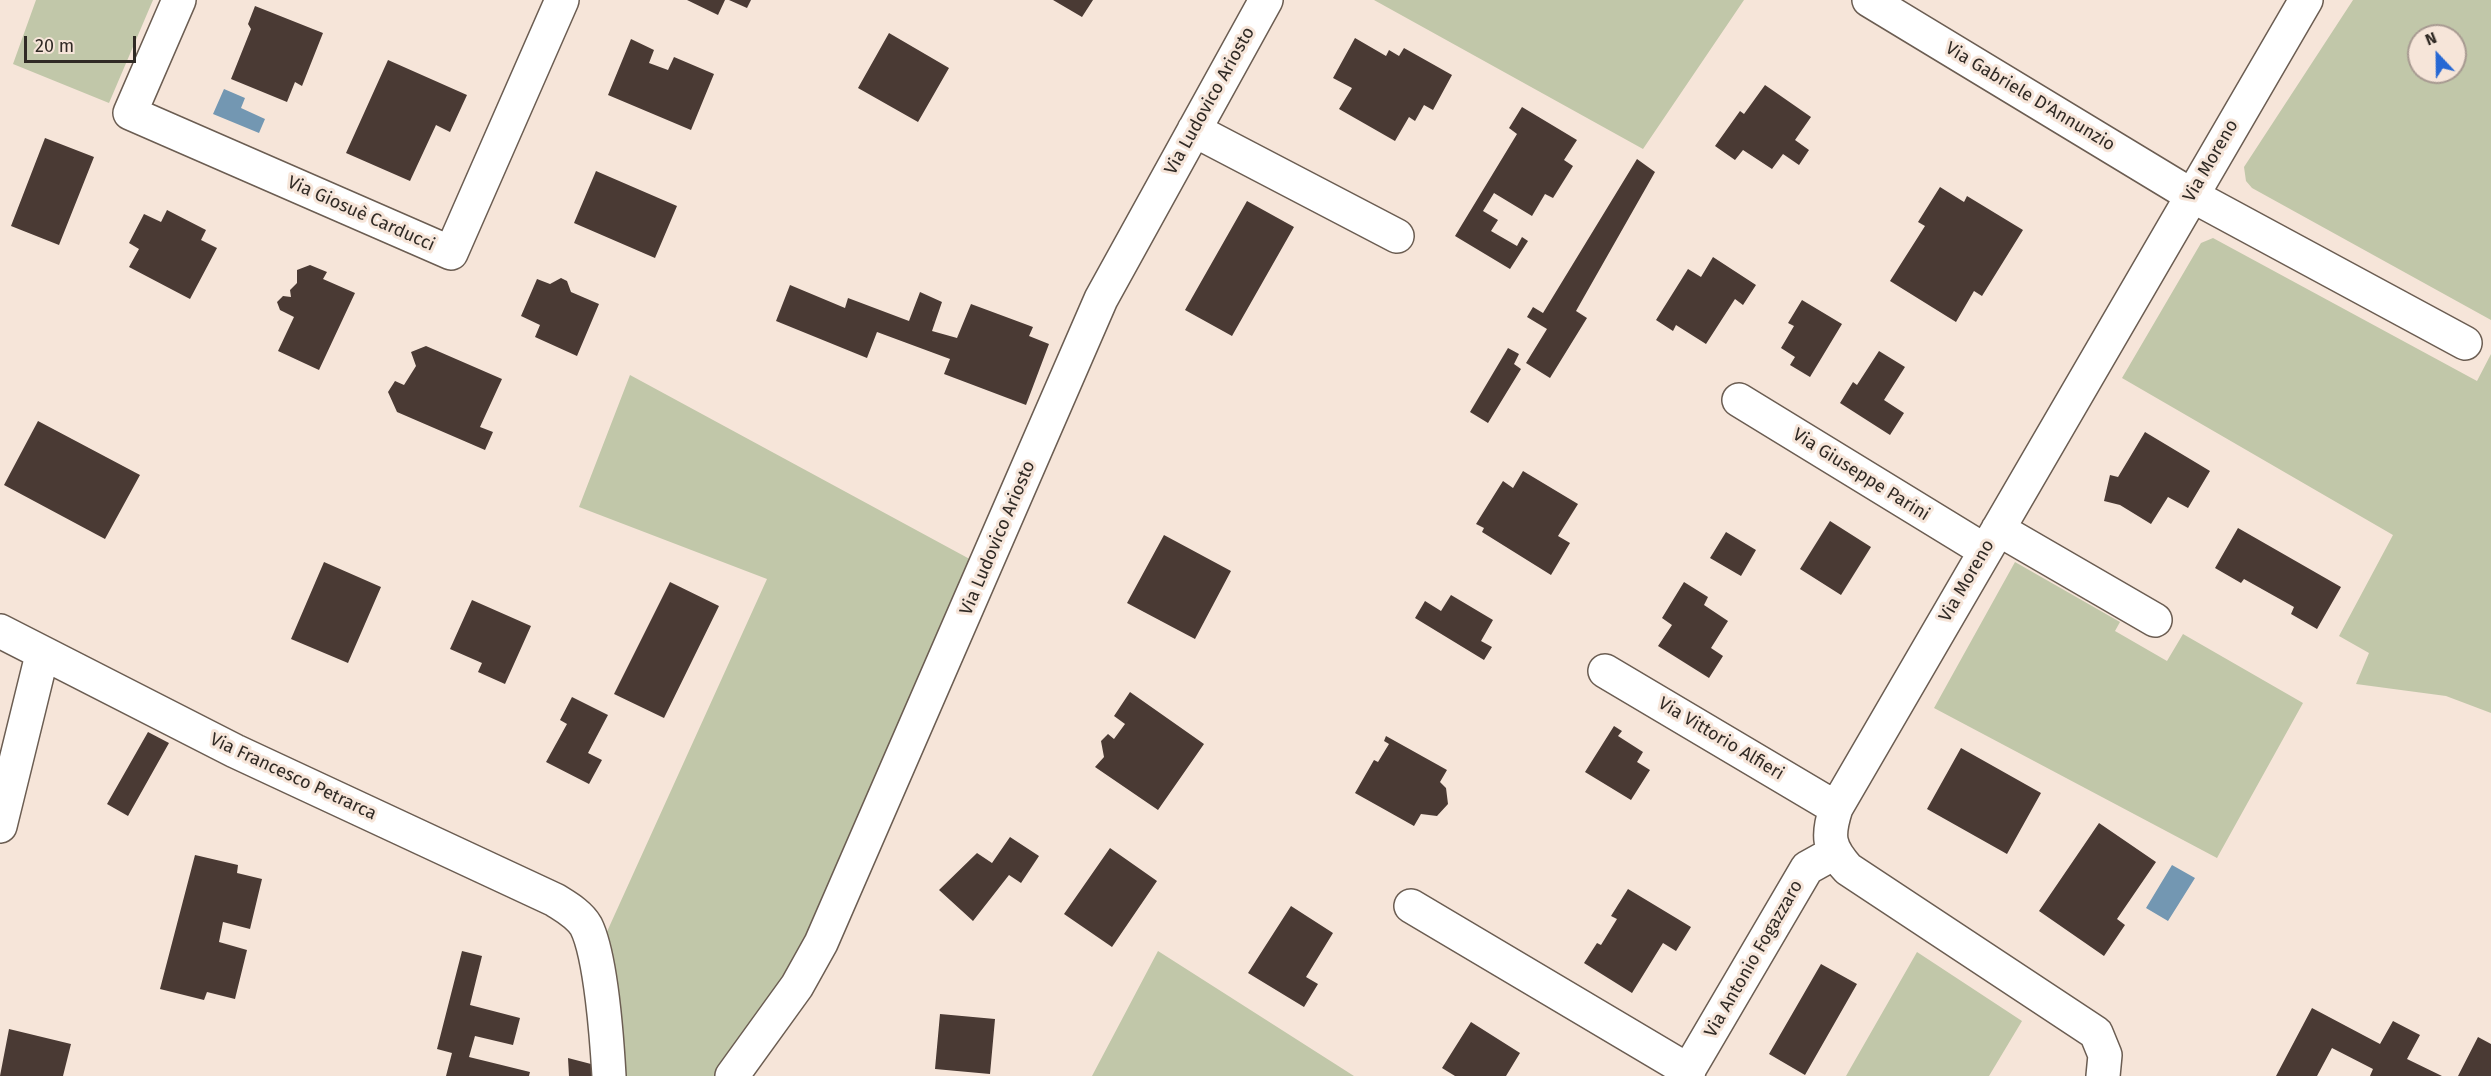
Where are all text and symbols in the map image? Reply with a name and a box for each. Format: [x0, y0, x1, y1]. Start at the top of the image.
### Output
street label: Via Ludovico Ariosto [1160, 23, 1260, 179]
scale bar [27, 24, 140, 62]
north arrow [2407, 24, 2467, 84]
text: N [2422, 28, 2439, 49]
text: 20 m [35, 35, 74, 57]
street label: Via Gabriele D'Annunzio [1941, 38, 2119, 156]
street label: Via Moreno [2179, 116, 2243, 206]
street label: Via Giosuè Carducci [284, 172, 438, 256]
street label: Via Giuseppe Parini [1788, 424, 1934, 526]
street label: Via Ludovico Ariosto [956, 458, 1040, 618]
street label: Via Moreno [1935, 536, 1999, 626]
street label: Via Vittorio Alfieri [1654, 693, 1788, 785]
street label: Via Francesco Petrarca [206, 729, 380, 825]
street label: Via Antonio Fogazzaro [1700, 877, 1808, 1041]

